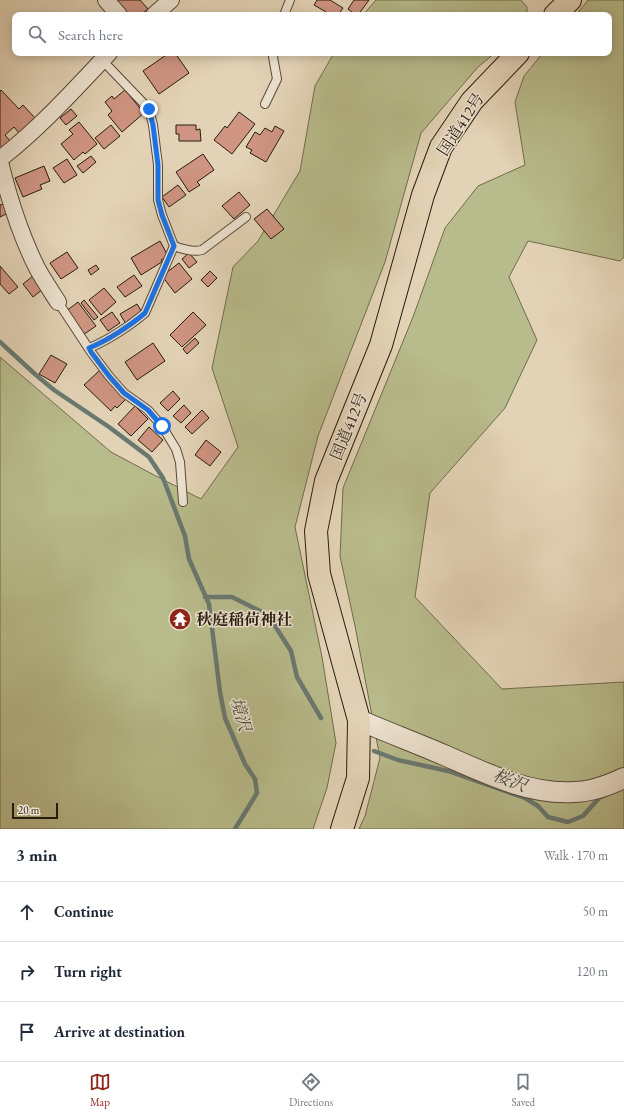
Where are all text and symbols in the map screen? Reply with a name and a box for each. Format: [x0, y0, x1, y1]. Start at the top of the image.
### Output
search box [12, 12, 612, 56]
icon: search [26, 23, 48, 45]
text: Search here [58, 25, 123, 44]
street label: 国道412号 [432, 89, 489, 160]
route end [140, 100, 158, 118]
street label: 国道412号 [325, 389, 372, 463]
route start [153, 417, 171, 435]
temple icon: 秋庭稲荷神社 [167, 606, 193, 632]
place label: 秋庭稲荷神社 [196, 609, 292, 630]
water label: 境沢 [226, 695, 257, 735]
water label: 桜沢 [490, 764, 532, 797]
scale bar [12, 801, 58, 820]
text: 20 m [18, 803, 39, 817]
text: 3 min [16, 844, 57, 866]
text: Walk · 170 m [544, 847, 608, 864]
icon: ahead [16, 901, 38, 923]
text: Continue [54, 902, 114, 921]
text: 50 m [583, 903, 608, 920]
icon: right [16, 961, 38, 983]
text: Turn right [54, 962, 122, 981]
text: 120 m [577, 963, 608, 980]
icon: arrive [16, 1021, 38, 1043]
text: Arrive at destination [54, 1022, 185, 1041]
tab: Map [89, 1071, 111, 1109]
tab: Directions [289, 1071, 333, 1109]
tab: Saved [511, 1071, 535, 1109]

